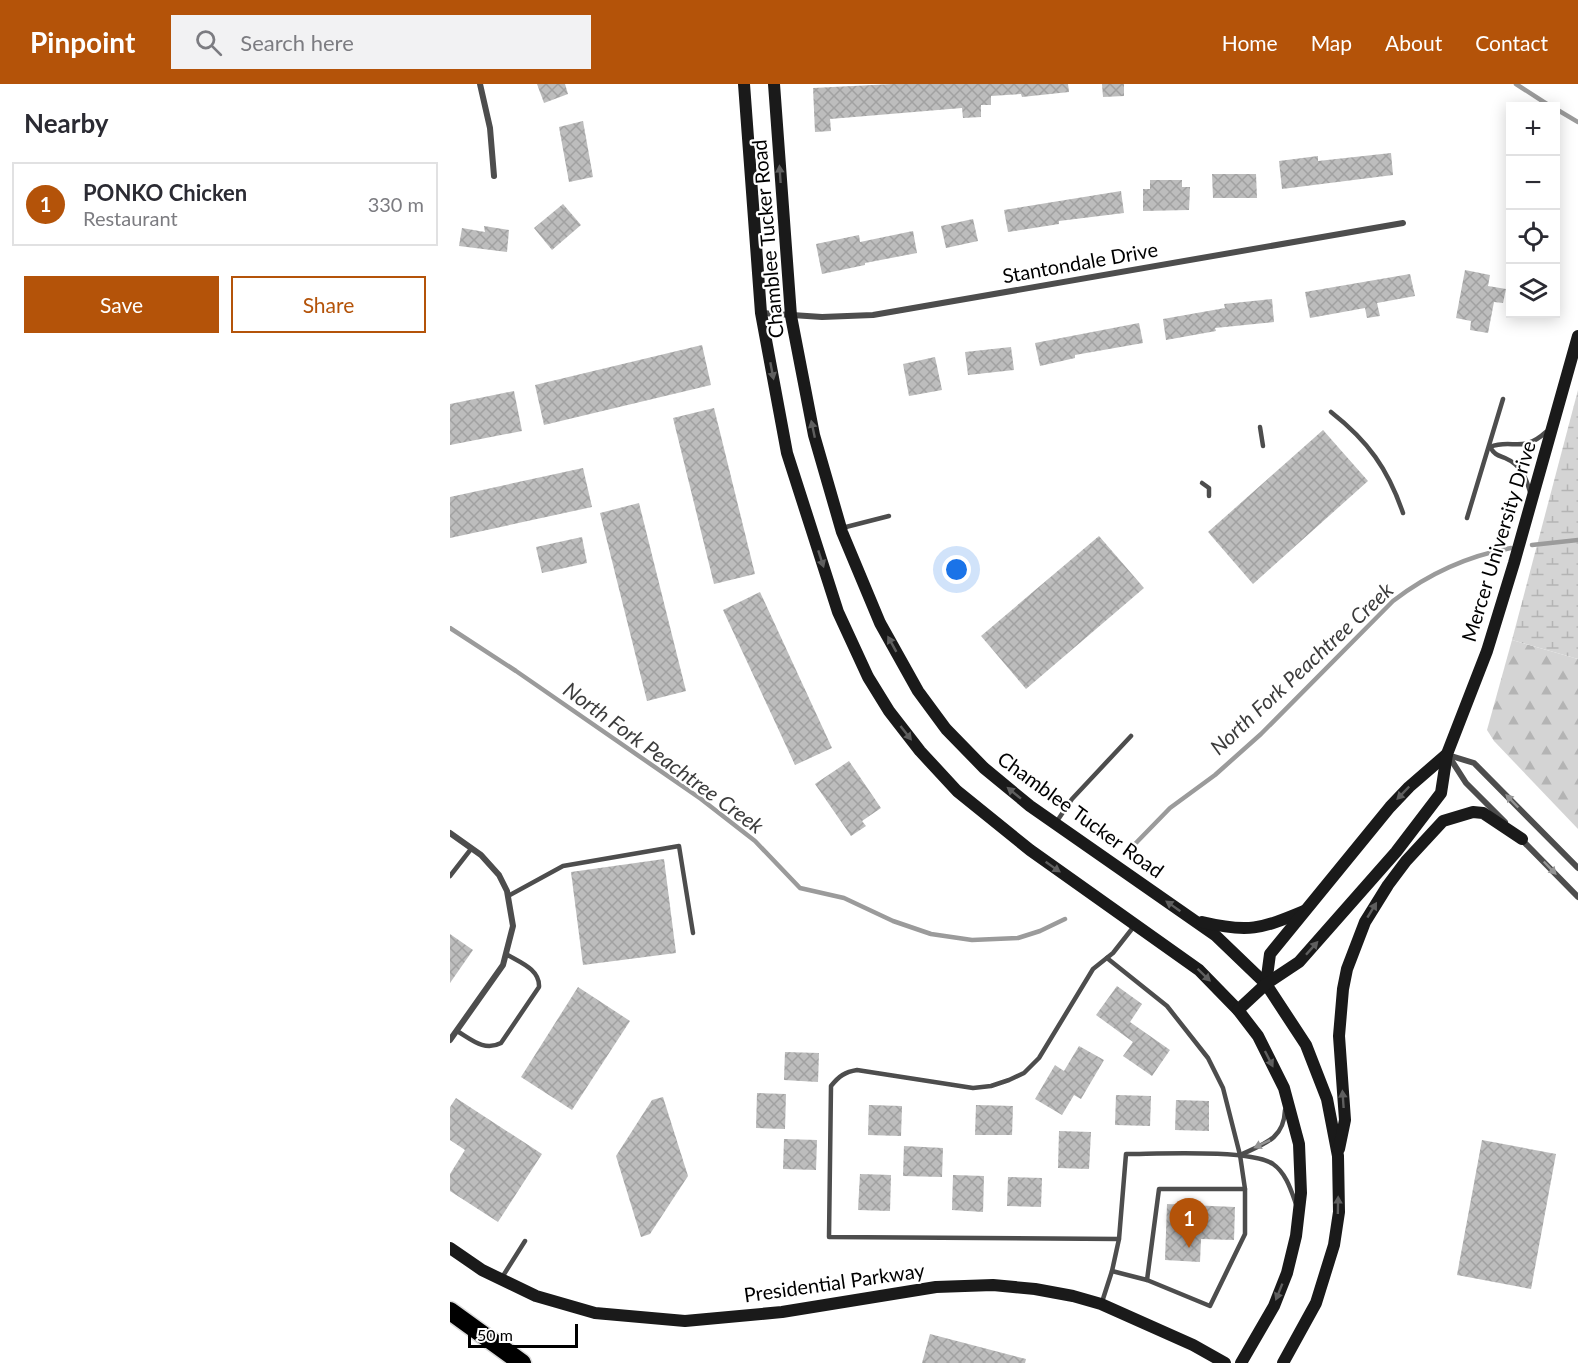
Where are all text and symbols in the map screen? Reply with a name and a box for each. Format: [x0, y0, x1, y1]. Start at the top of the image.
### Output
search box [171, 15, 591, 69]
text: Pinpoint [30, 25, 135, 59]
icon: search [192, 26, 225, 59]
text: Search here [240, 29, 354, 56]
text: Home [1222, 30, 1278, 55]
text: Map [1311, 30, 1352, 55]
text: About [1385, 30, 1442, 55]
text: Contact [1475, 30, 1548, 55]
map controls [1506, 102, 1560, 318]
button: + [1506, 102, 1560, 156]
text: Nearby [24, 107, 109, 139]
street label: Chamblee Tucker Road [746, 139, 788, 339]
button: − [1506, 156, 1560, 210]
one-way arrow [776, 164, 785, 183]
text: PONKO Chicken [83, 179, 247, 206]
text: 1 [40, 192, 51, 216]
text: 330 m [368, 192, 424, 216]
text: Restaurant [83, 206, 178, 230]
button: locate [1506, 210, 1560, 264]
street label: Stantondale Drive [1000, 237, 1160, 287]
button: layers [1506, 264, 1560, 318]
button: Save [24, 276, 219, 333]
button: Share [231, 276, 426, 333]
one-way arrow [768, 361, 777, 380]
one-way arrow [808, 419, 817, 438]
street label: Mercer University Drive [1456, 438, 1540, 644]
one-way arrow [817, 550, 826, 568]
your location [942, 555, 971, 584]
water label: North Fork Peachtree Creek [1204, 576, 1398, 759]
one-way arrow [887, 635, 897, 652]
water label: North Fork Peachtree Creek [559, 676, 770, 839]
one-way arrow [900, 725, 912, 740]
street label: Chamblee Tucker Road [993, 746, 1169, 882]
one-way arrow [1397, 786, 1411, 800]
one-way arrow [1007, 787, 1022, 800]
one-way arrow [1505, 794, 1519, 809]
one-way arrow [1045, 861, 1061, 873]
one-way arrow [1543, 861, 1557, 876]
one-way arrow [1166, 900, 1182, 912]
one-way arrow [1367, 902, 1378, 918]
one-way arrow [1305, 941, 1318, 956]
one-way arrow [1196, 968, 1210, 982]
one-way arrow [1264, 1051, 1274, 1068]
one-way arrow [1339, 1089, 1348, 1108]
one-way arrow [1253, 1139, 1270, 1149]
one-way arrow [1334, 1195, 1343, 1214]
pin: 1 [1170, 1198, 1208, 1248]
street label: Presidential Parkway [742, 1257, 927, 1307]
one-way arrow [1274, 1283, 1283, 1301]
scale bar [468, 1321, 578, 1348]
text: 50 m [477, 1325, 513, 1344]

